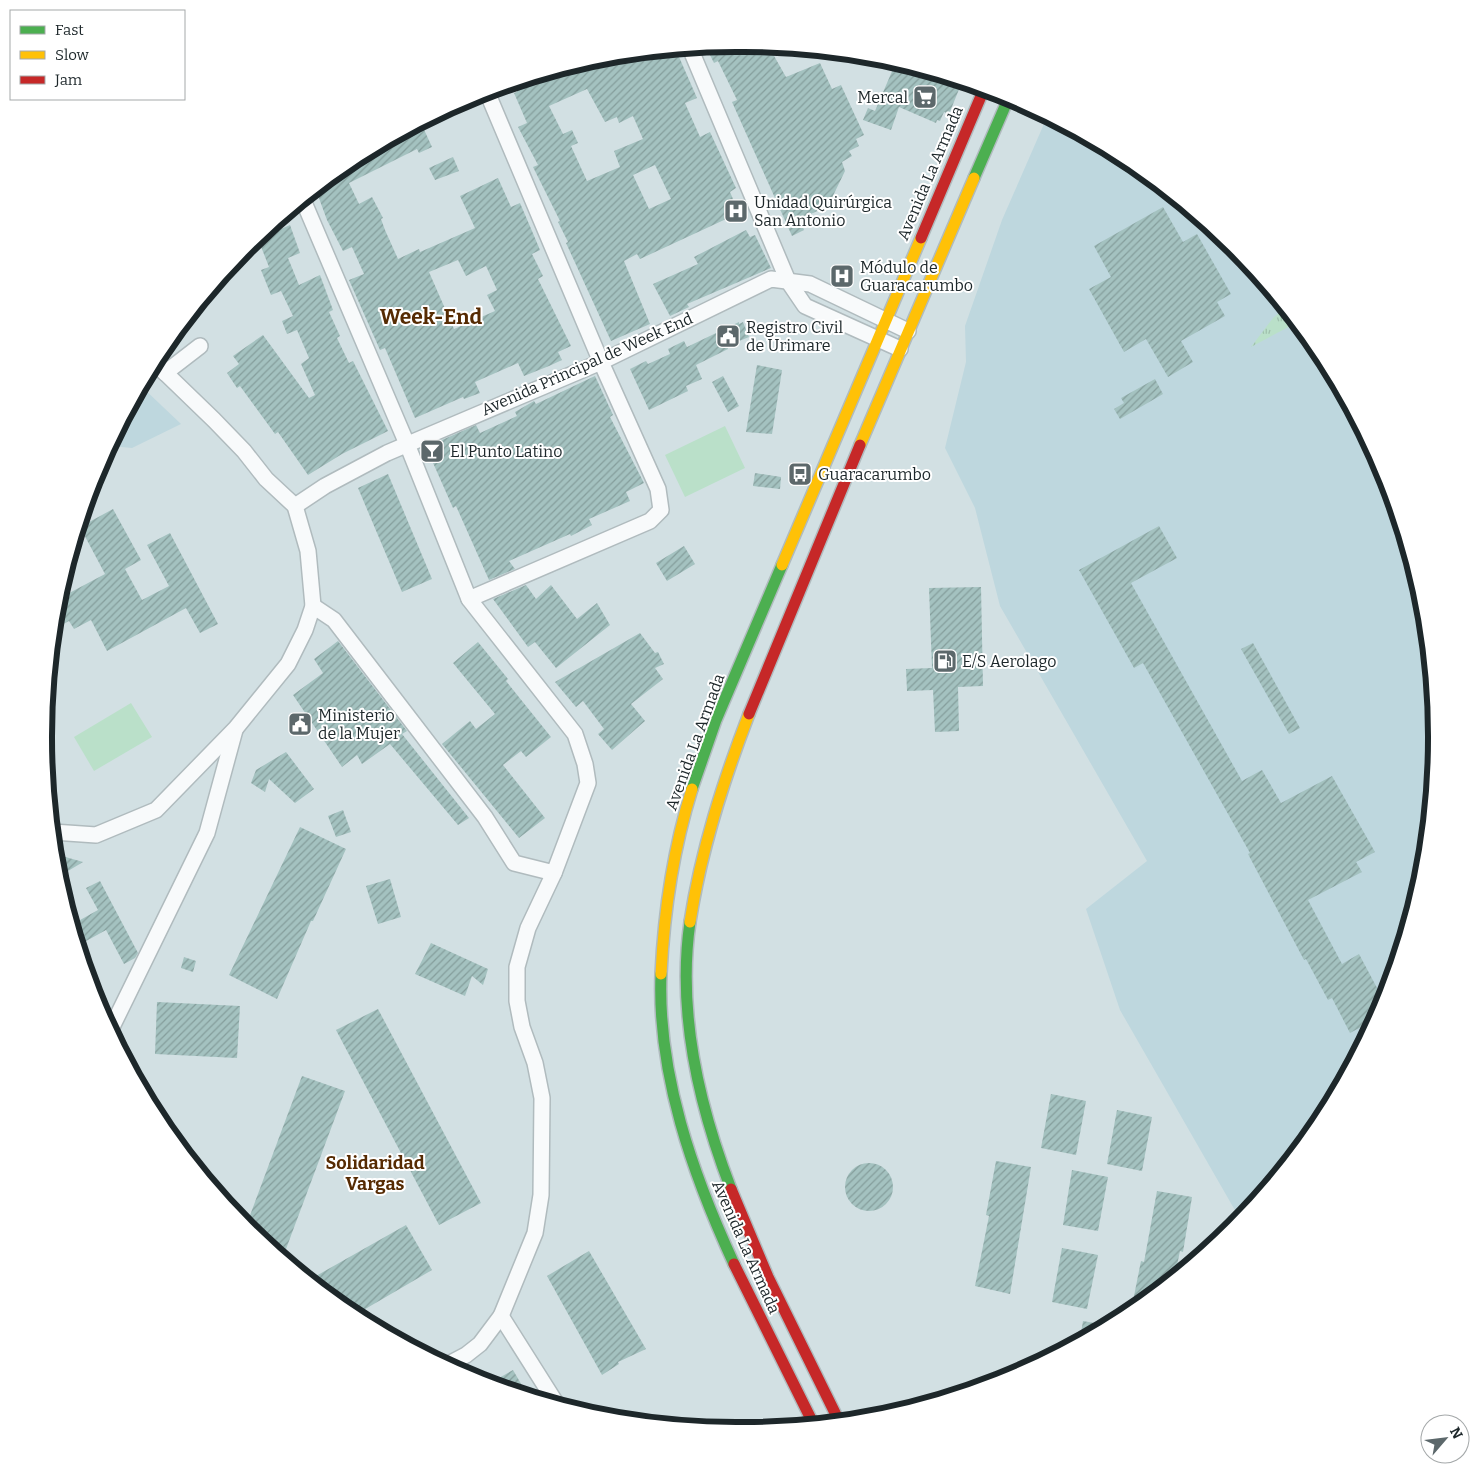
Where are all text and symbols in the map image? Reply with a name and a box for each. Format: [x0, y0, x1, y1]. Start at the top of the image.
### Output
legend [10, 10, 185, 100]
text: Fast [55, 21, 84, 39]
text: Slow [55, 46, 90, 64]
text: Jam [54, 71, 83, 89]
supermarket icon: Mercal [912, 84, 938, 110]
place label: Mercal [857, 88, 908, 107]
street label: Avenida La Armada [893, 103, 967, 243]
place label: Unidad Quirúrgica San Antonio [754, 193, 892, 230]
hospital icon: Unidad Quirúrgica San Antonio [723, 198, 749, 224]
place label: Módulo de Guaracarumbo [860, 258, 973, 295]
hospital icon: Módulo de Guaracarumbo [829, 263, 855, 289]
district label: Week-End [380, 304, 483, 330]
street label: Avenida Principal de Week End [478, 308, 696, 419]
place label: Registro Civil de Urimare [746, 318, 843, 355]
public building icon: Registro Civil de Urimare [715, 323, 741, 349]
bar icon: El Punto Latino [419, 438, 445, 464]
place label: El Punto Latino [450, 442, 562, 461]
bus stop icon: Guaracarumbo [787, 461, 813, 487]
place label: Guaracarumbo [818, 465, 931, 484]
fuel station icon: E/S Aerolago [932, 648, 958, 674]
place label: E/S Aerolago [962, 652, 1056, 671]
street label: Avenida La Armada [661, 671, 729, 813]
place label: Ministerio de la Mujer [318, 706, 400, 743]
public building icon: Ministerio de la Mujer [287, 711, 313, 737]
district label: Solidaridad Vargas [325, 1152, 425, 1195]
street label: Avenida La Armada [708, 1177, 784, 1317]
north arrow [1420, 1414, 1470, 1464]
text: N [1446, 1424, 1466, 1442]

